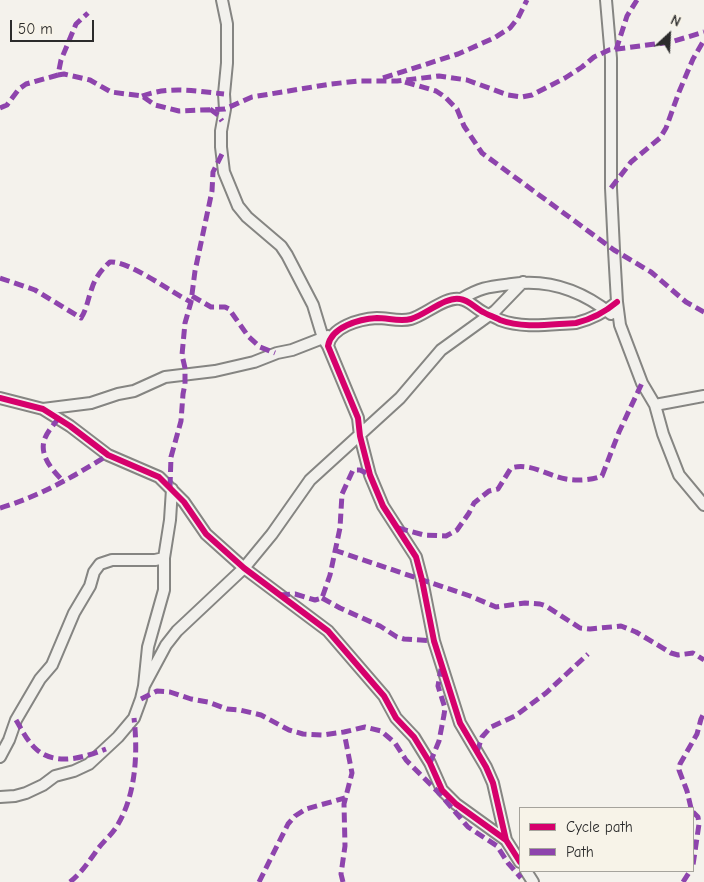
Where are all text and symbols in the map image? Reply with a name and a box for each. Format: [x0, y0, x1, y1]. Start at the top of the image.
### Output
scale bar [12, 10, 96, 42]
north arrow [644, 10, 694, 60]
text: N [668, 11, 683, 31]
text: 50 m [18, 20, 53, 38]
legend [519, 807, 694, 872]
text: Cycle path [566, 818, 633, 836]
text: Path [566, 843, 594, 861]

